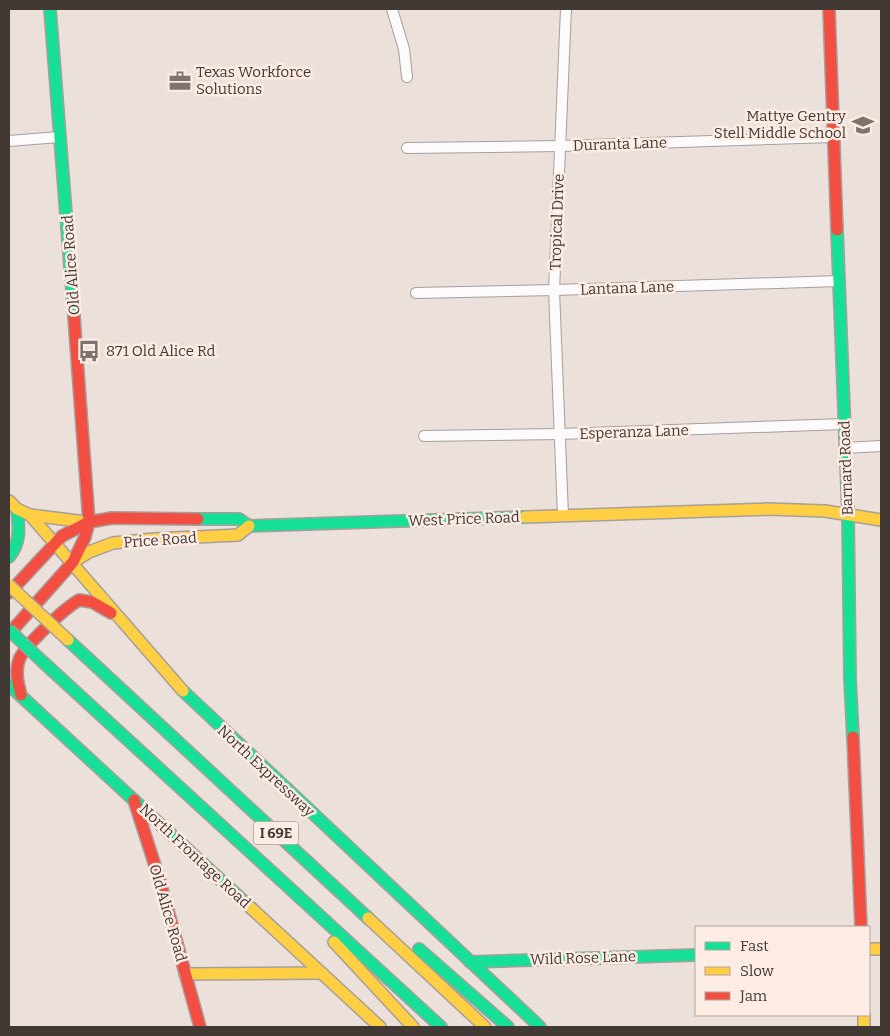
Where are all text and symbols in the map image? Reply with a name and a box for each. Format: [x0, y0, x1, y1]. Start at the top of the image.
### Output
place label: Texas Workforce Solutions [196, 63, 311, 98]
office icon: Texas Workforce Solutions [167, 68, 193, 94]
place label: Mattye Gentry Stell Middle School [714, 107, 846, 142]
school or university icon: Mattye Gentry Stell Middle School [850, 112, 876, 138]
street label: Duranta Lane [573, 133, 667, 155]
street label: Tropical Drive [546, 173, 568, 271]
street label: Old Alice Road [59, 214, 83, 316]
street label: Lantana Lane [580, 277, 674, 299]
bus stop icon: 871 Old Alice Rd [76, 338, 102, 364]
place label: 871 Old Alice Rd [106, 342, 215, 360]
street label: Barnard Road [835, 420, 857, 516]
street label: Esperanza Lane [579, 421, 689, 443]
street label: West Price Road [408, 508, 520, 530]
street label: Price Road [123, 528, 197, 552]
street label: North Expressway [214, 721, 318, 821]
street label: North Frontage Road [136, 800, 254, 912]
road number: I 69E [254, 821, 298, 844]
street label: Old Alice Road [146, 862, 191, 964]
legend [695, 926, 870, 1016]
text: Fast [740, 937, 769, 955]
street label: Wild Rose Lane [530, 947, 636, 969]
text: Slow [740, 962, 775, 980]
text: Jam [739, 987, 768, 1005]

